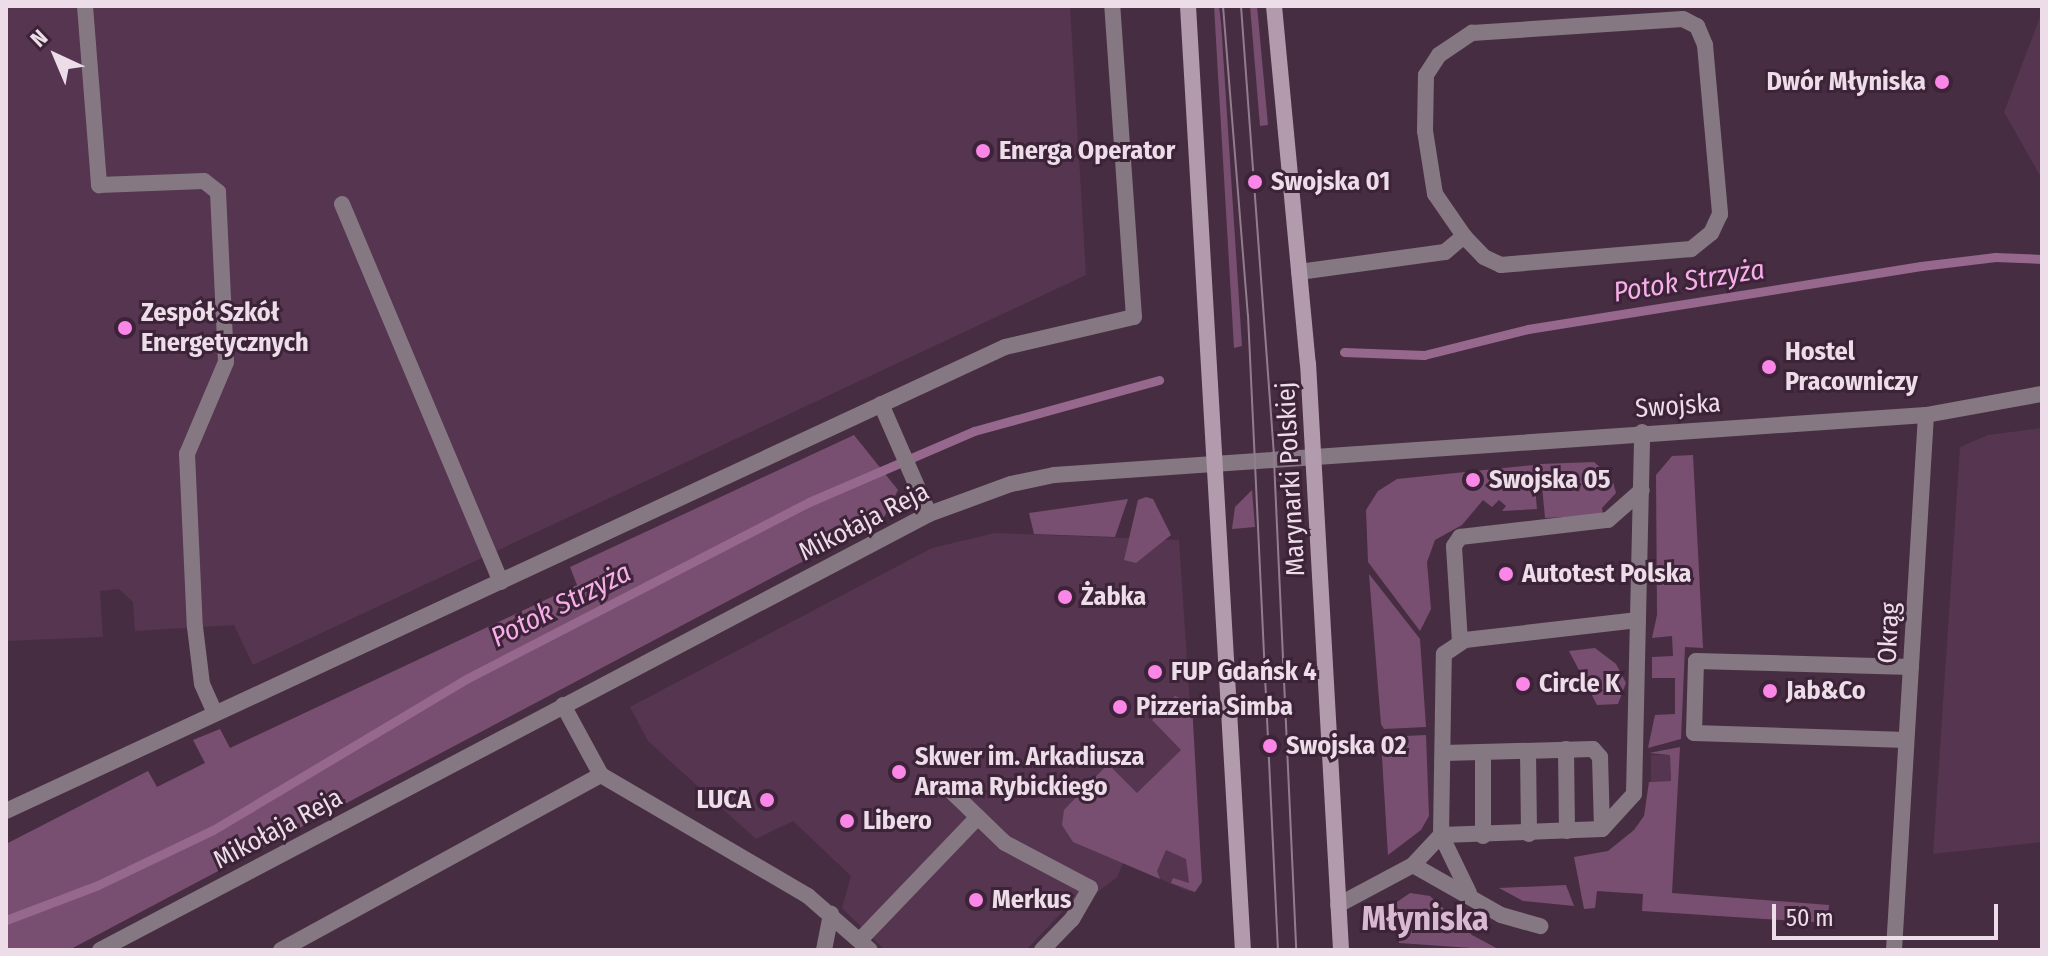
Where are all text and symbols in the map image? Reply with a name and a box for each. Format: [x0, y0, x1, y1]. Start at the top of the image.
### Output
north arrow [16, 16, 96, 96]
text: N [25, 24, 53, 53]
place label: Dwór Młyniska [1767, 66, 1926, 98]
marker: Dwór Młyniska [1933, 73, 1951, 91]
place label: Energa Operator [999, 135, 1175, 167]
marker: Energa Operator [974, 142, 992, 160]
place label: Swojska 01 [1271, 166, 1390, 198]
marker: Swojska 01 [1246, 173, 1264, 191]
water label: Potok Strzyża [1611, 252, 1767, 310]
place label: Zespół Szkół Energetycznych [141, 297, 309, 358]
marker: Zespół Szkół Energetycznych [116, 319, 134, 337]
place label: Hostel Pracowniczy [1785, 336, 1918, 398]
marker: Hostel Pracowniczy [1760, 358, 1778, 376]
street label: Marynarki Polskiej [1270, 381, 1312, 577]
street label: Swojska [1634, 387, 1722, 425]
place label: Swojska 05 [1489, 464, 1610, 496]
marker: Swojska 05 [1464, 471, 1482, 489]
street label: Mikołaja Reja [794, 476, 934, 568]
water label: Potok Strzyża [485, 555, 637, 655]
place label: Autotest Polska [1522, 558, 1691, 590]
marker: Autotest Polska [1497, 565, 1515, 583]
place label: Żabka [1081, 581, 1146, 613]
marker: Żabka [1056, 588, 1074, 606]
street label: Okrąg [1872, 602, 1906, 664]
place label: FUP Gdańsk 4 [1171, 656, 1317, 688]
marker: FUP Gdańsk 4 [1146, 663, 1164, 681]
place label: Circle K [1539, 668, 1620, 700]
marker: Circle K [1514, 675, 1532, 693]
place label: Jab&Co [1786, 675, 1866, 707]
marker: Jab&Co [1761, 682, 1779, 700]
place label: Pizzeria Simba [1136, 691, 1293, 723]
marker: Pizzeria Simba [1111, 698, 1129, 716]
place label: Swojska 02 [1286, 730, 1407, 762]
marker: Swojska 02 [1261, 737, 1279, 755]
place label: Skwer im. Arkadiusza Arama Rybickiego [915, 741, 1144, 802]
marker: Skwer im. Arkadiusza Arama Rybickiego [890, 763, 908, 781]
street label: Mikołaja Reja [208, 782, 348, 876]
place label: LUCA [696, 784, 751, 816]
marker: LUCA [758, 791, 776, 809]
place label: Libero [863, 805, 932, 837]
marker: Libero [838, 812, 856, 830]
place label: Merkus [992, 884, 1071, 916]
scale bar [1776, 888, 2002, 938]
marker: Merkus [967, 891, 985, 909]
district label: Młyniska [1361, 899, 1489, 939]
text: 50 m [1786, 904, 1834, 932]

